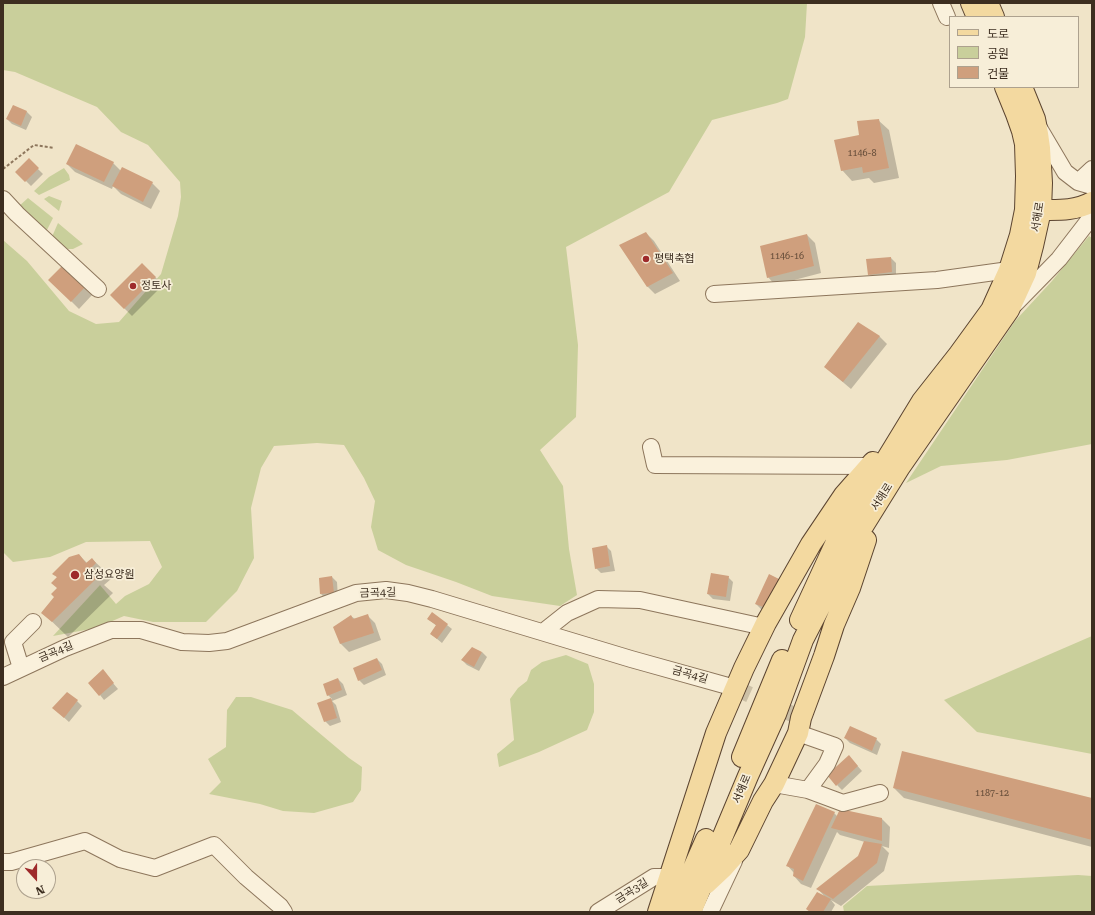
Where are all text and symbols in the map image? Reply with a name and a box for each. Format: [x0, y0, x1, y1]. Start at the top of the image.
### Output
legend [949, 16, 1079, 88]
text: 도로 [987, 27, 1009, 41]
text: 공원 [987, 47, 1009, 61]
text: 건물 [987, 67, 1009, 81]
house number: 1146-8 [847, 148, 877, 158]
street label: 서해로 [1029, 201, 1047, 233]
house number: 1146-16 [770, 251, 804, 261]
place label: 평택축협 [654, 252, 694, 266]
marker: 평택축협 [641, 254, 651, 264]
place label: 정토사 [141, 279, 171, 293]
marker: 정토사 [128, 281, 138, 291]
street label: 서해로 [868, 481, 896, 513]
place label: 삼성요양원 [84, 568, 135, 582]
marker: 삼성요양원 [69, 569, 81, 581]
street label: 금곡4길 [360, 586, 396, 600]
street label: 금곡4길 [37, 639, 75, 665]
street label: 금곡4길 [671, 664, 709, 686]
street label: 서해로 [730, 772, 754, 806]
house number: 1187-12 [975, 788, 1009, 798]
north arrow [16, 859, 56, 899]
street label: 금곡3길 [613, 876, 651, 906]
text: N [34, 882, 46, 897]

